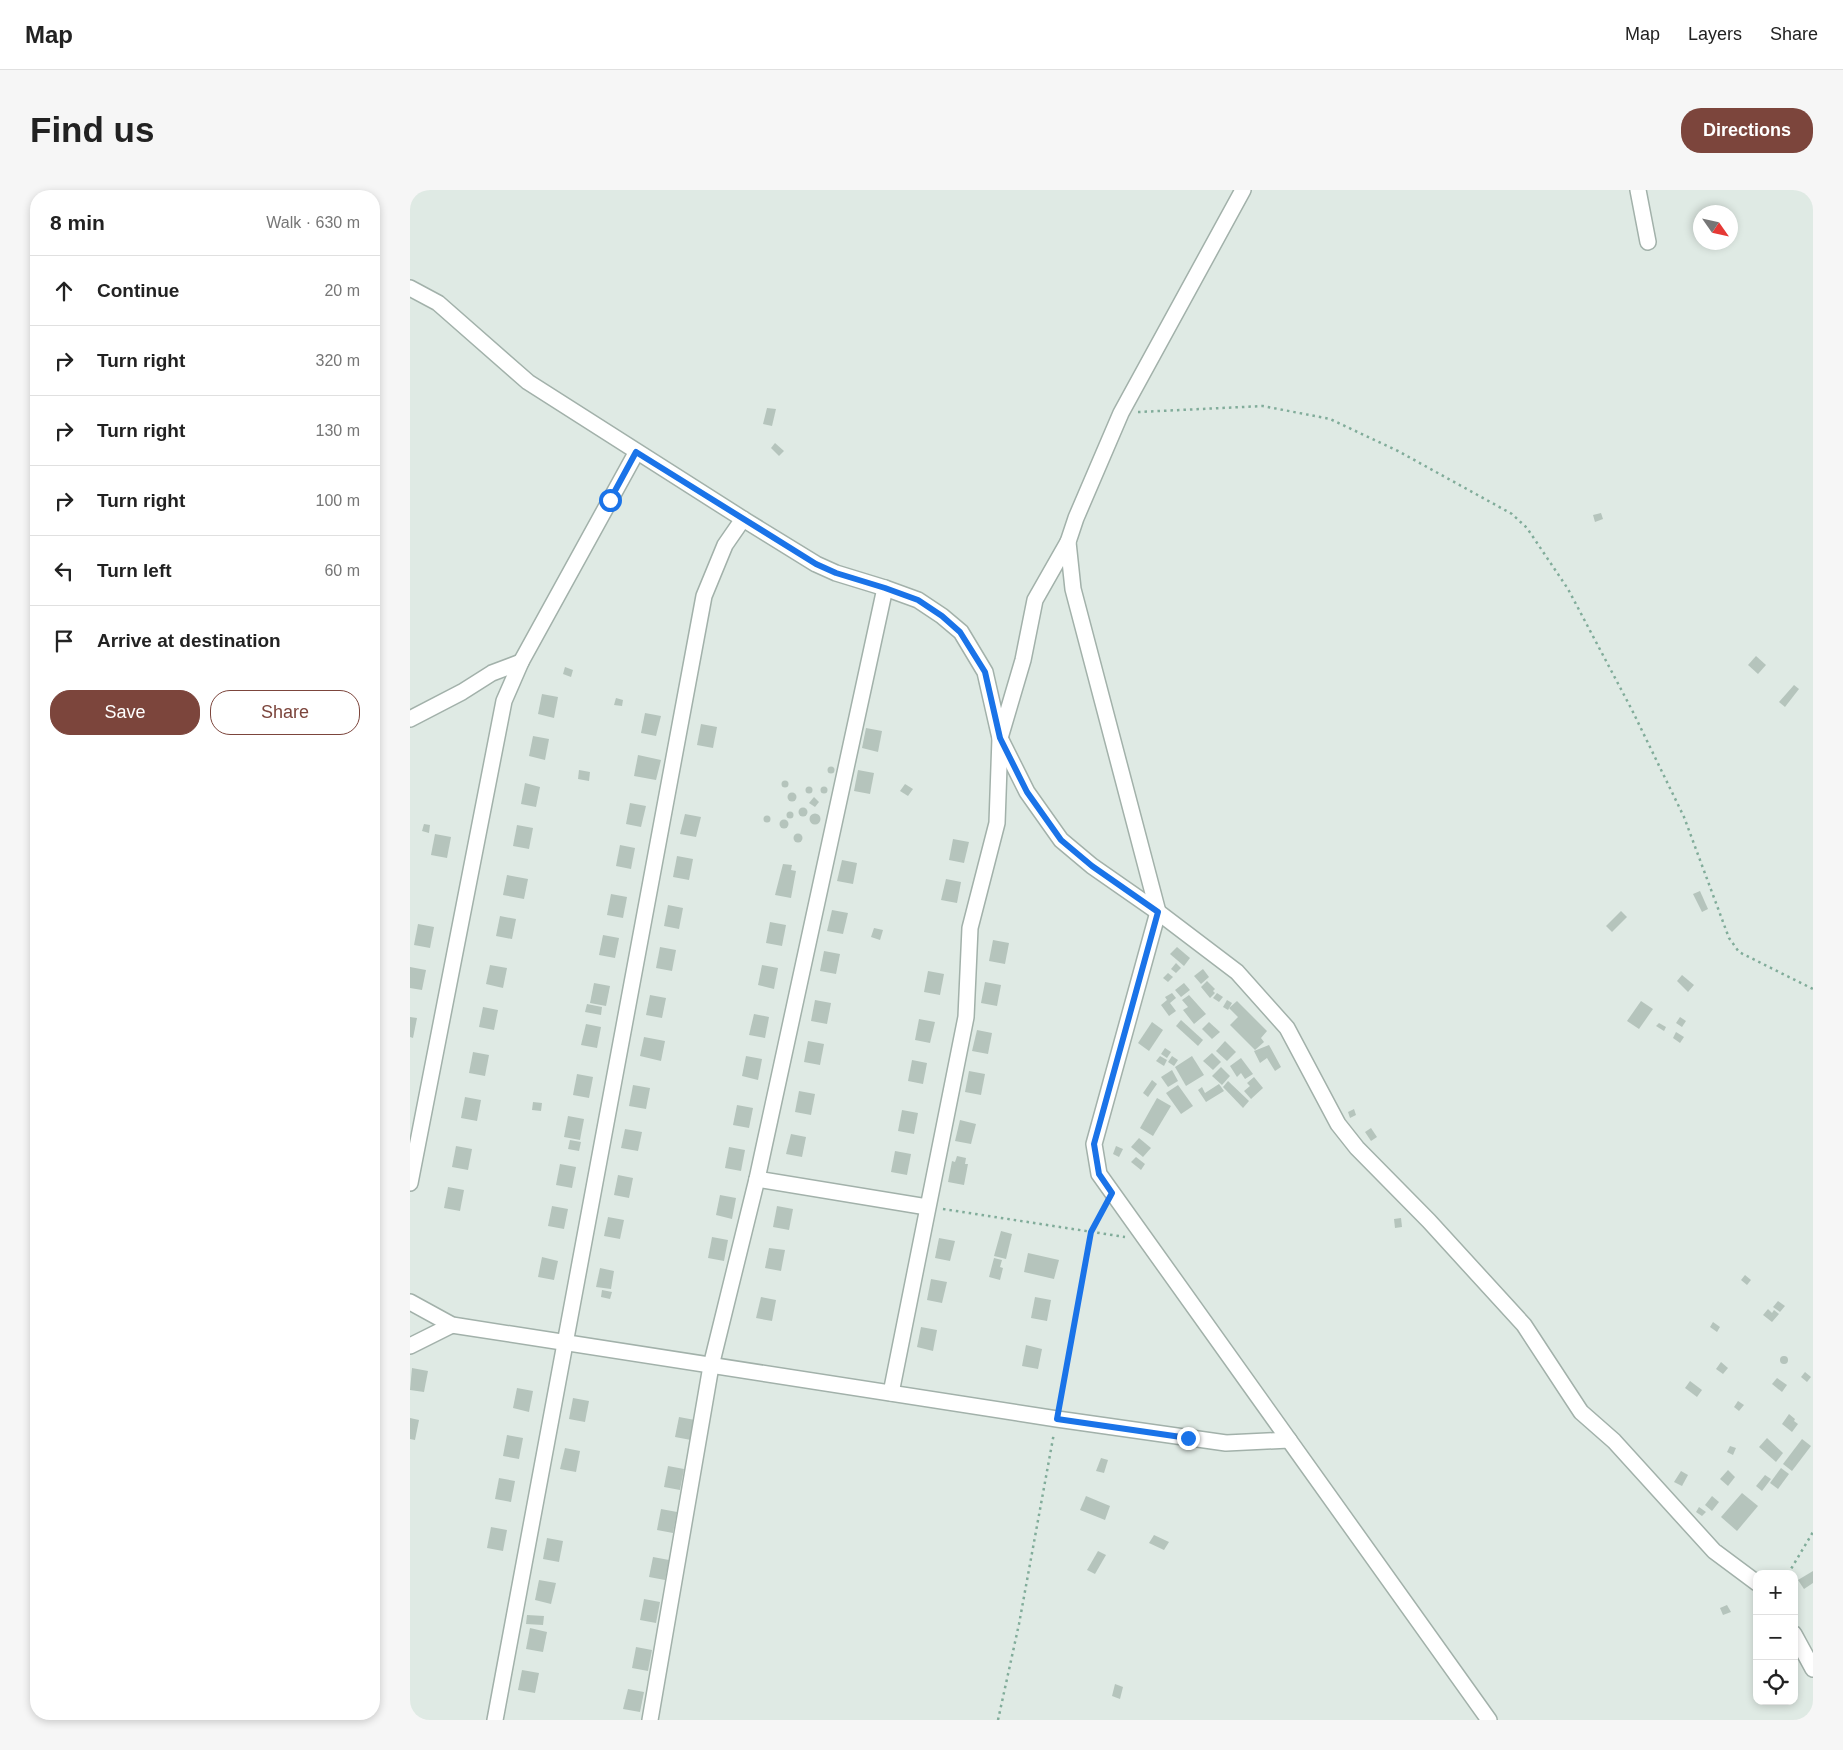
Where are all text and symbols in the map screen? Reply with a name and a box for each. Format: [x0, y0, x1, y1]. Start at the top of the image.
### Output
text: Map [25, 21, 73, 48]
text: Map [1625, 24, 1660, 44]
text: Layers [1688, 24, 1742, 44]
text: Share [1770, 24, 1818, 44]
button: Directions [1681, 108, 1813, 153]
text: Find us [30, 110, 154, 149]
north arrow [1693, 205, 1738, 250]
text: 8 min [50, 211, 105, 234]
text: Walk · 630 m [266, 214, 360, 231]
icon: ahead [50, 277, 78, 305]
text: Continue [97, 280, 179, 301]
text: 20 m [324, 282, 360, 299]
icon: right [50, 347, 78, 375]
text: Turn right [97, 350, 185, 371]
text: 320 m [316, 352, 360, 369]
icon: right [50, 417, 78, 445]
text: Turn right [97, 420, 185, 441]
text: 130 m [316, 422, 360, 439]
icon: right [50, 487, 78, 515]
route start [599, 489, 622, 512]
text: Turn right [97, 490, 185, 511]
text: 100 m [316, 492, 360, 509]
icon: left [50, 557, 78, 585]
text: Turn left [97, 560, 172, 581]
text: 60 m [324, 562, 360, 579]
icon: arrive [50, 627, 78, 655]
text: Arrive at destination [97, 630, 281, 651]
button: Save [50, 690, 200, 735]
button: Share [210, 690, 360, 735]
route end [1177, 1427, 1200, 1450]
map controls [1753, 1570, 1798, 1705]
button: + [1753, 1570, 1798, 1615]
button: − [1753, 1615, 1798, 1660]
button: locate [1753, 1660, 1798, 1705]

